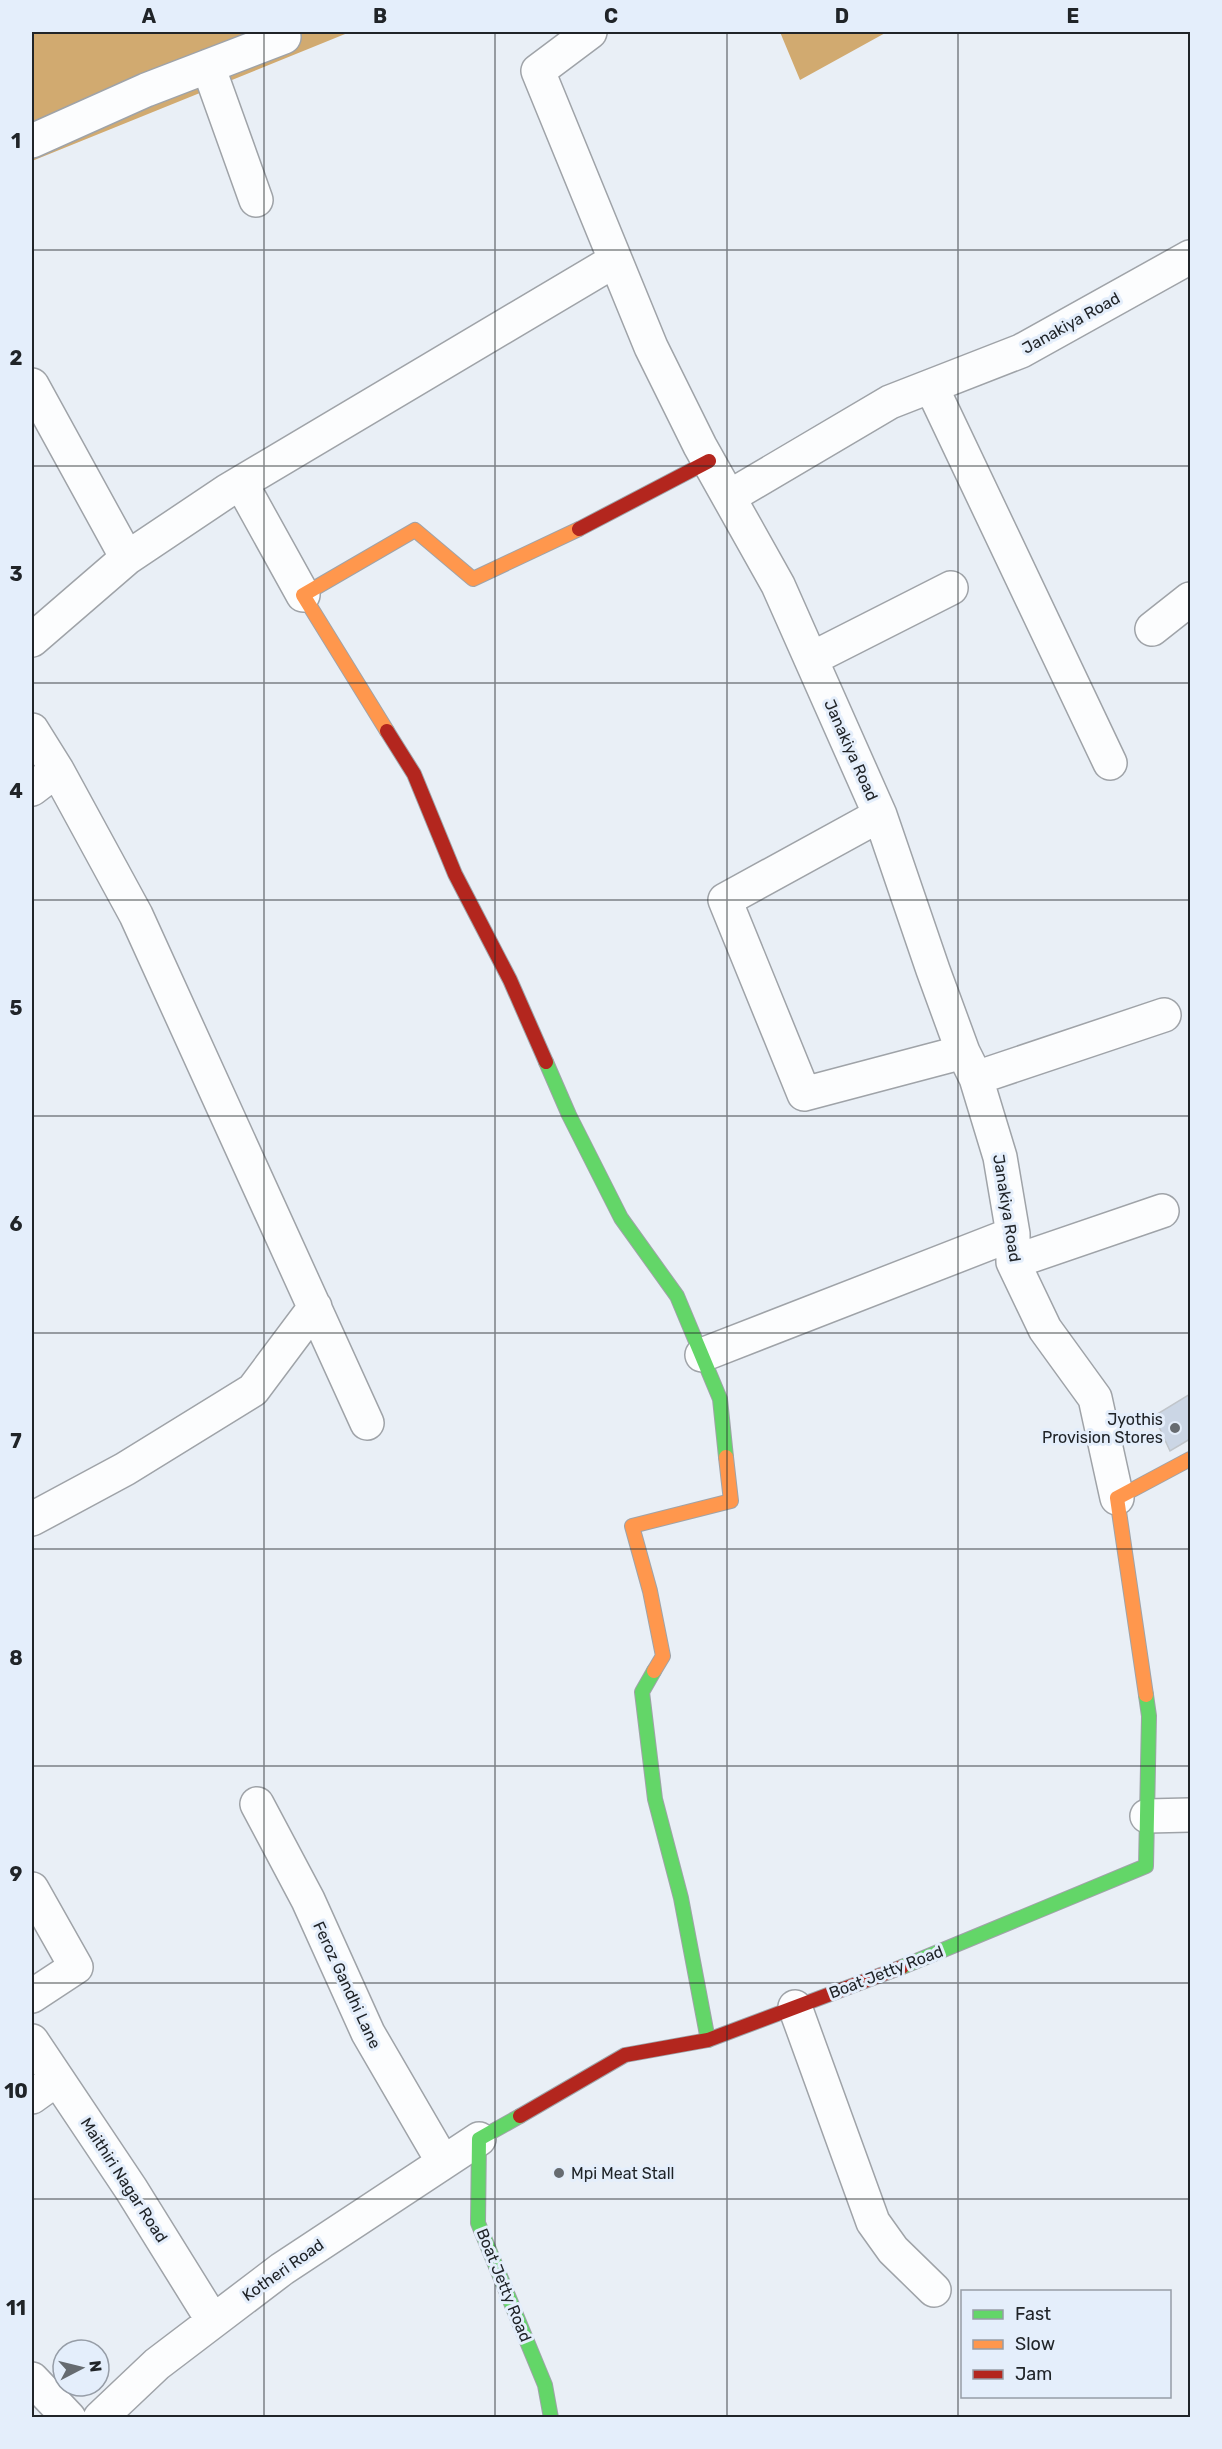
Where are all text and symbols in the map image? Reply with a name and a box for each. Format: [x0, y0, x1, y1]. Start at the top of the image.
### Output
text: A [142, 4, 157, 28]
text: B [373, 4, 387, 28]
text: C [604, 4, 618, 28]
text: D [835, 4, 849, 28]
text: E [1067, 4, 1079, 28]
text: 1 [11, 129, 21, 153]
street label: Janakiya Road [1019, 288, 1123, 358]
text: 2 [10, 346, 23, 370]
text: 3 [9, 562, 23, 586]
street label: Janakiya Road [820, 696, 882, 804]
text: 4 [9, 779, 23, 803]
text: 5 [10, 996, 23, 1020]
street label: Janakiya Road [989, 1153, 1025, 1263]
text: 6 [9, 1212, 23, 1236]
place label: Jyothis Provision Stores [1042, 1410, 1163, 1447]
marker: Jyothis Provision Stores [1168, 1421, 1182, 1435]
text: 7 [10, 1429, 22, 1453]
text: 8 [9, 1646, 23, 1670]
text: 9 [10, 1862, 23, 1886]
street label: Feroz Gandhi Lane [309, 1918, 385, 2052]
street label: Boat Jetty Road [826, 1942, 946, 2002]
text: 10 [4, 2079, 28, 2103]
street label: Maithiri Nagar Road [77, 2114, 171, 2246]
place label: Mpi Meat Stall [571, 2164, 674, 2183]
marker: Mpi Meat Stall [552, 2166, 566, 2180]
street label: Boat Jetty Road [473, 2226, 535, 2344]
street label: Kotheri Road [239, 2235, 327, 2305]
legend [961, 2290, 1171, 2398]
text: 11 [6, 2296, 26, 2320]
text: Fast [1015, 2303, 1051, 2325]
text: Slow [1015, 2333, 1055, 2355]
north arrow [51, 2338, 111, 2398]
text: N [85, 2359, 106, 2373]
text: Jam [1015, 2363, 1052, 2385]

